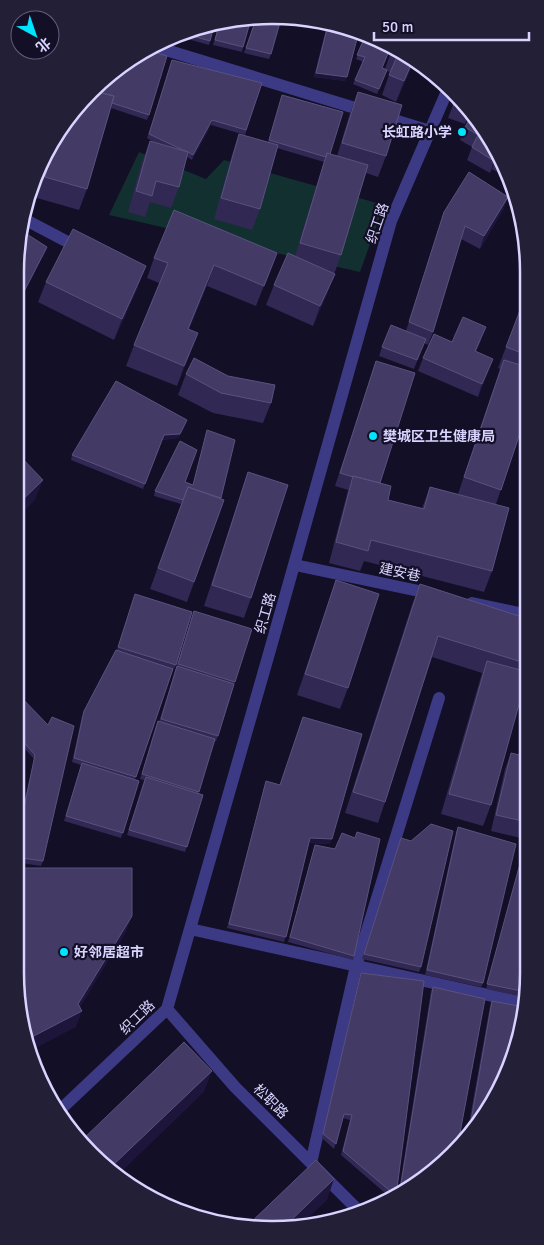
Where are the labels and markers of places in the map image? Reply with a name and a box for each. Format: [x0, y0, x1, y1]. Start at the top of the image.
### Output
place label: 长虹路小学 [382, 124, 452, 141]
marker: 长虹路小学 [456, 126, 468, 138]
place label: 樊城区卫生健康局 [383, 428, 495, 445]
marker: 樊城区卫生健康局 [367, 430, 379, 442]
place label: 好邻居超市 [74, 944, 144, 961]
marker: 好邻居超市 [58, 946, 70, 958]

